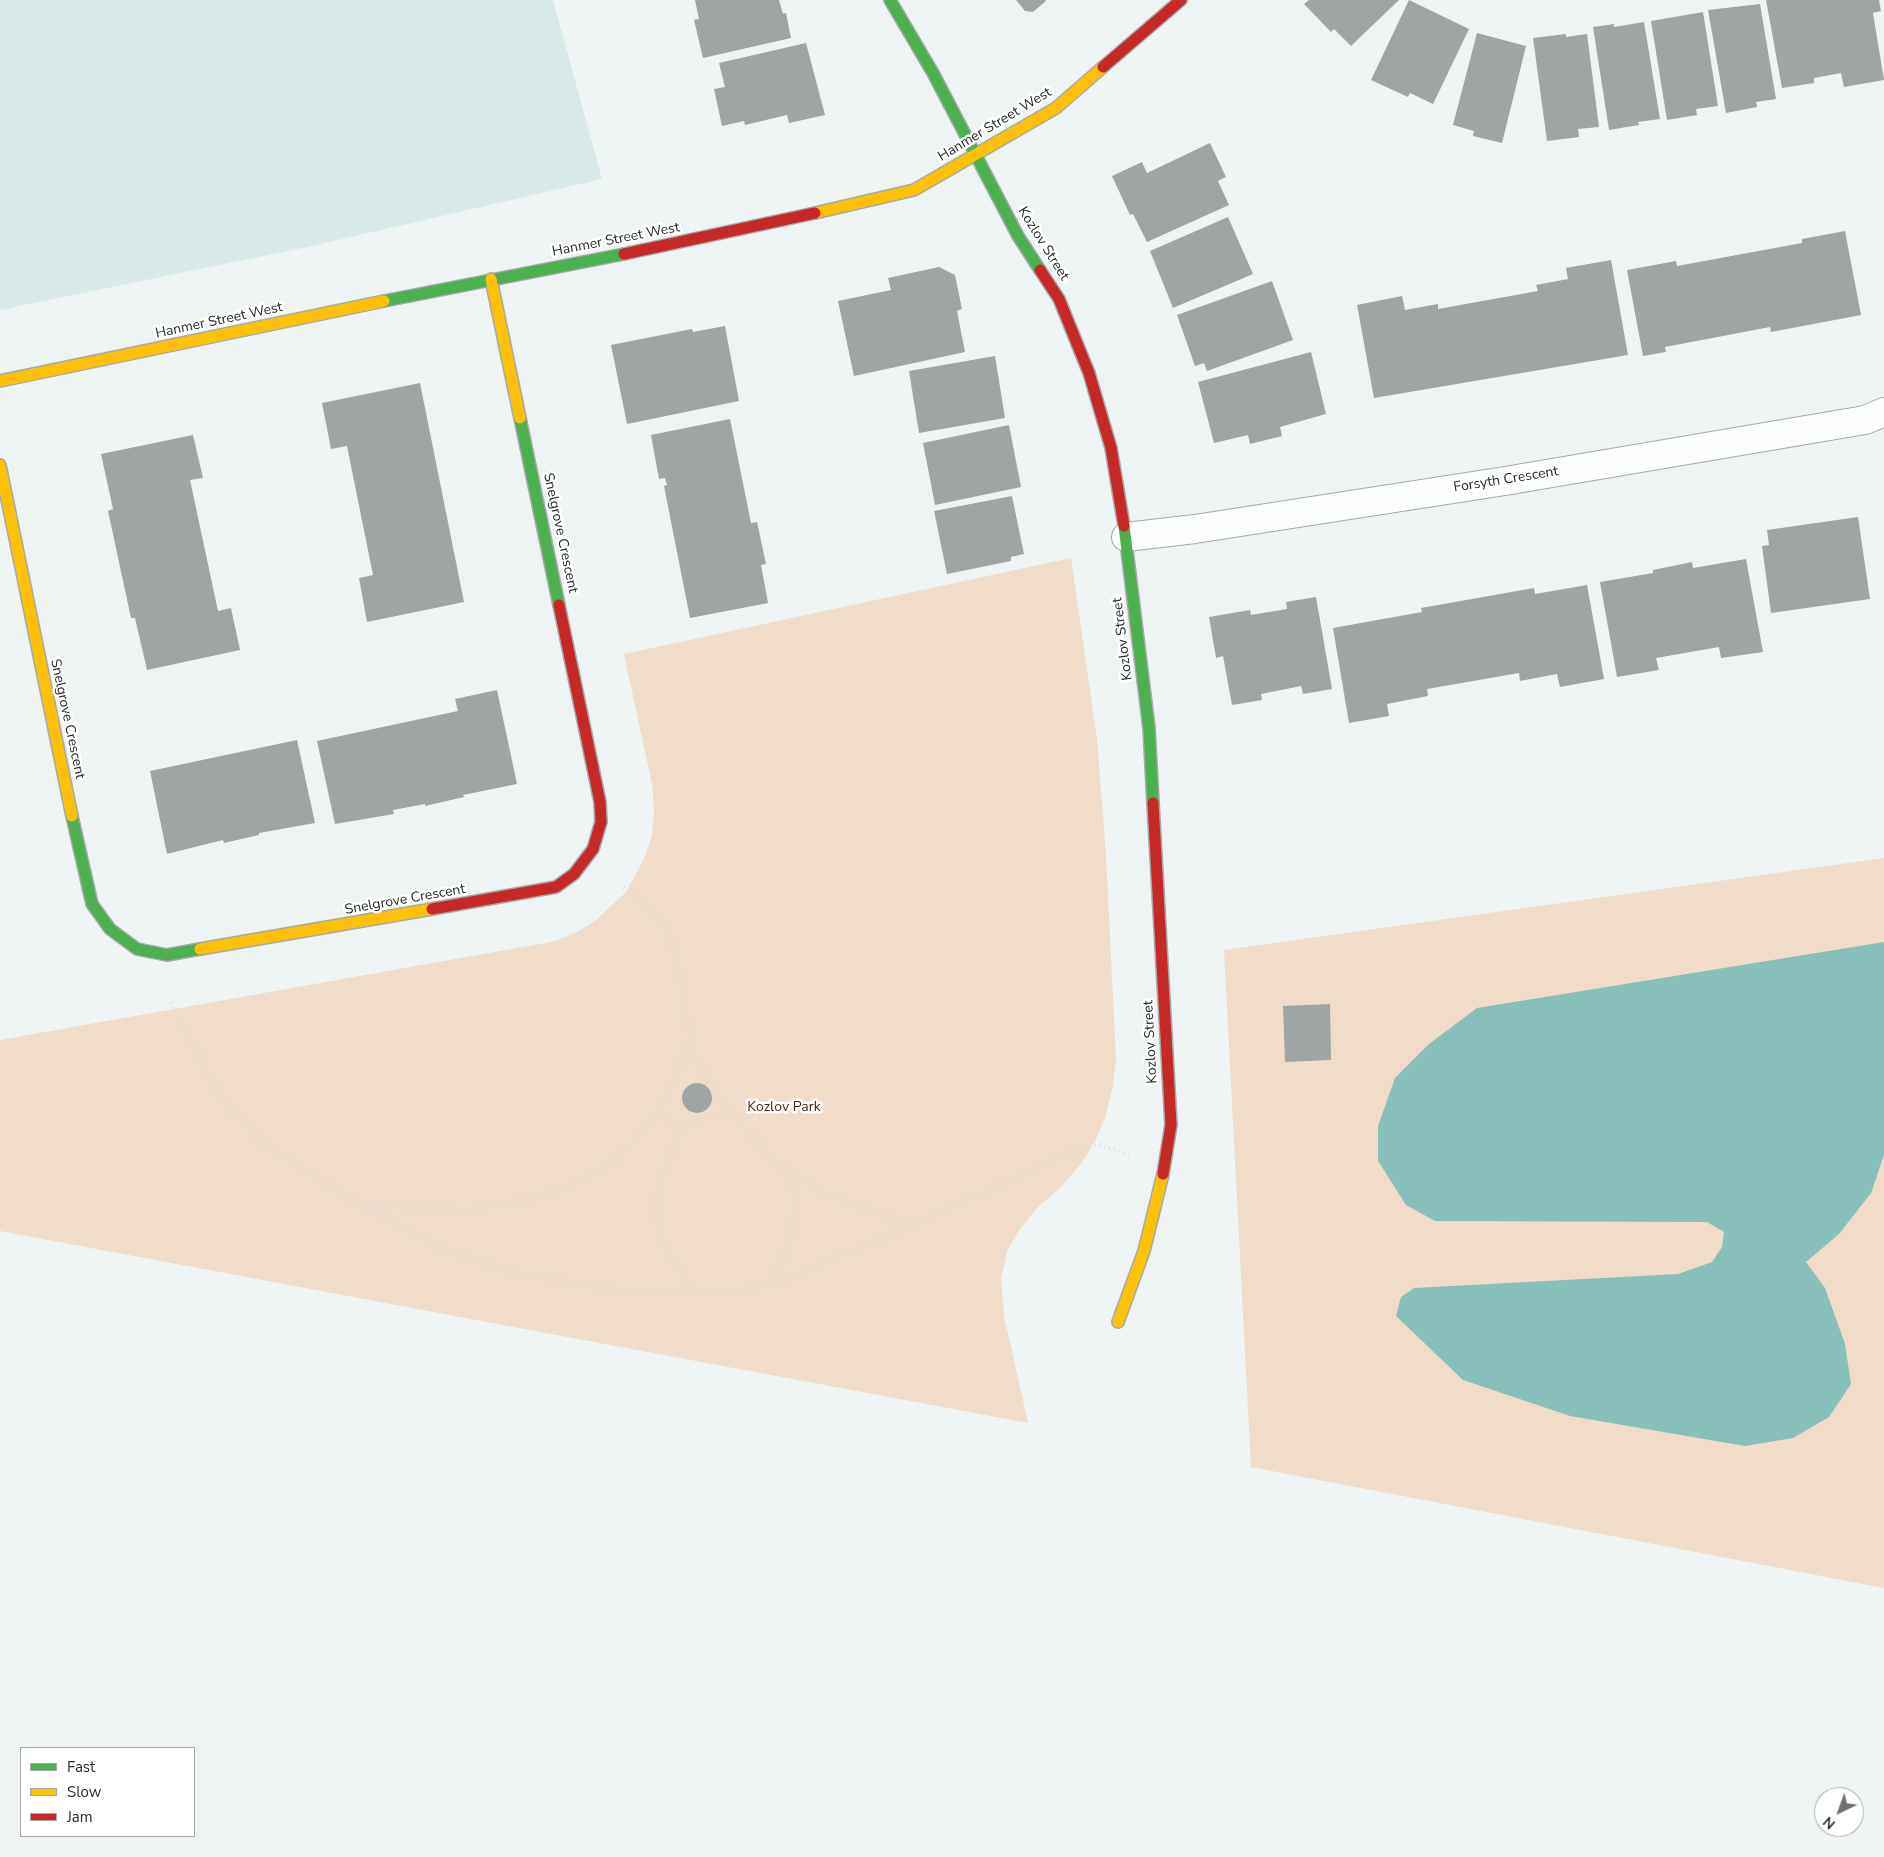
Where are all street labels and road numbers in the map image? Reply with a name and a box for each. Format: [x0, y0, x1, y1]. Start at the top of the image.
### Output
street label: Hanmer Street West [935, 84, 1055, 166]
street label: Kozlov Street [1014, 204, 1072, 284]
street label: Hanmer Street West [551, 219, 681, 261]
street label: Hanmer Street West [154, 299, 284, 343]
street label: Forsyth Crescent [1452, 463, 1560, 497]
street label: Snelgrove Crescent [539, 471, 581, 595]
street label: Kozlov Street [1110, 597, 1136, 681]
street label: Snelgrove Crescent [46, 657, 88, 781]
street label: Snelgrove Crescent [343, 881, 467, 919]
street label: Kozlov Street [1140, 1000, 1162, 1084]

